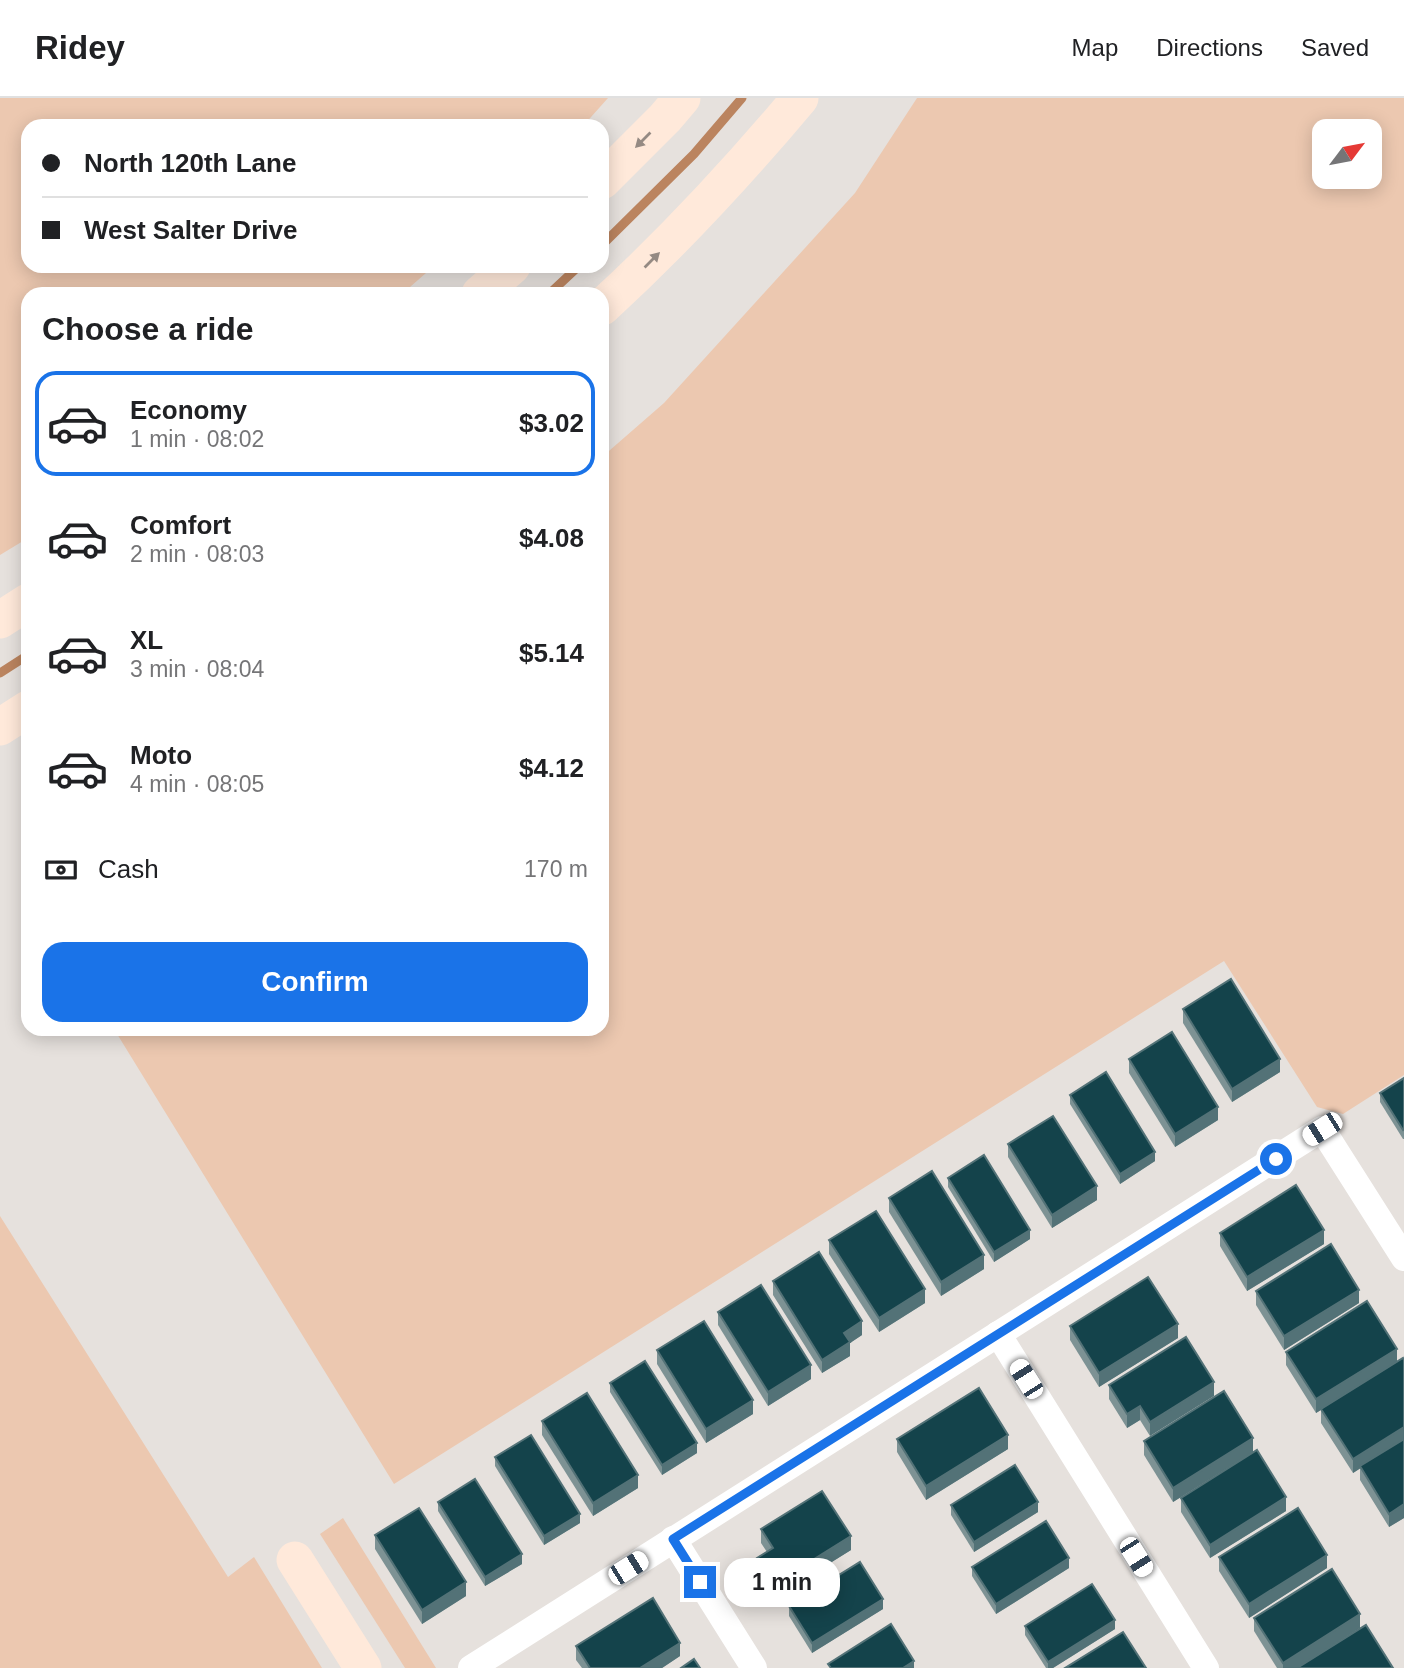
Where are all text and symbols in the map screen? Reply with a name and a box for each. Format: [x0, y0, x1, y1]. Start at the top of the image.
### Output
text: Ridey [35, 29, 125, 66]
text: Map [1072, 34, 1118, 61]
text: Directions [1156, 34, 1263, 61]
text: Saved [1301, 34, 1369, 61]
north arrow [1312, 119, 1382, 189]
map controls [1312, 119, 1382, 189]
one-way arrow [635, 131, 651, 148]
text: North 120th Lane [84, 148, 296, 178]
text: West Salter Drive [84, 215, 297, 245]
one-way arrow [643, 252, 660, 269]
text: Choose a ride [42, 311, 254, 347]
icon: car [46, 392, 109, 455]
text: Economy [130, 395, 247, 425]
text: $3.02 [519, 408, 584, 438]
text: 1 min · 08:02 [130, 426, 264, 452]
icon: car [46, 507, 109, 570]
text: Comfort [130, 510, 231, 540]
text: $4.08 [519, 523, 584, 553]
text: 2 min · 08:03 [130, 541, 264, 567]
icon: car [46, 622, 109, 685]
text: XL [130, 625, 163, 655]
text: $5.14 [519, 638, 584, 668]
text: 3 min · 08:04 [130, 656, 264, 682]
icon: car [46, 737, 109, 800]
text: Moto [130, 740, 192, 770]
text: $4.12 [519, 753, 584, 783]
text: 4 min · 08:05 [130, 771, 264, 797]
icon: cash [42, 851, 80, 889]
text: Cash [98, 854, 159, 884]
text: 170 m [524, 856, 588, 882]
button: Confirm [42, 942, 588, 1022]
car [1299, 1109, 1346, 1149]
route start [1260, 1143, 1292, 1175]
car [1006, 1356, 1047, 1402]
car [1116, 1534, 1157, 1580]
car [605, 1548, 652, 1588]
callout: 1 min [724, 1558, 840, 1606]
route end [684, 1566, 716, 1598]
text: 1 min [752, 1569, 812, 1595]

